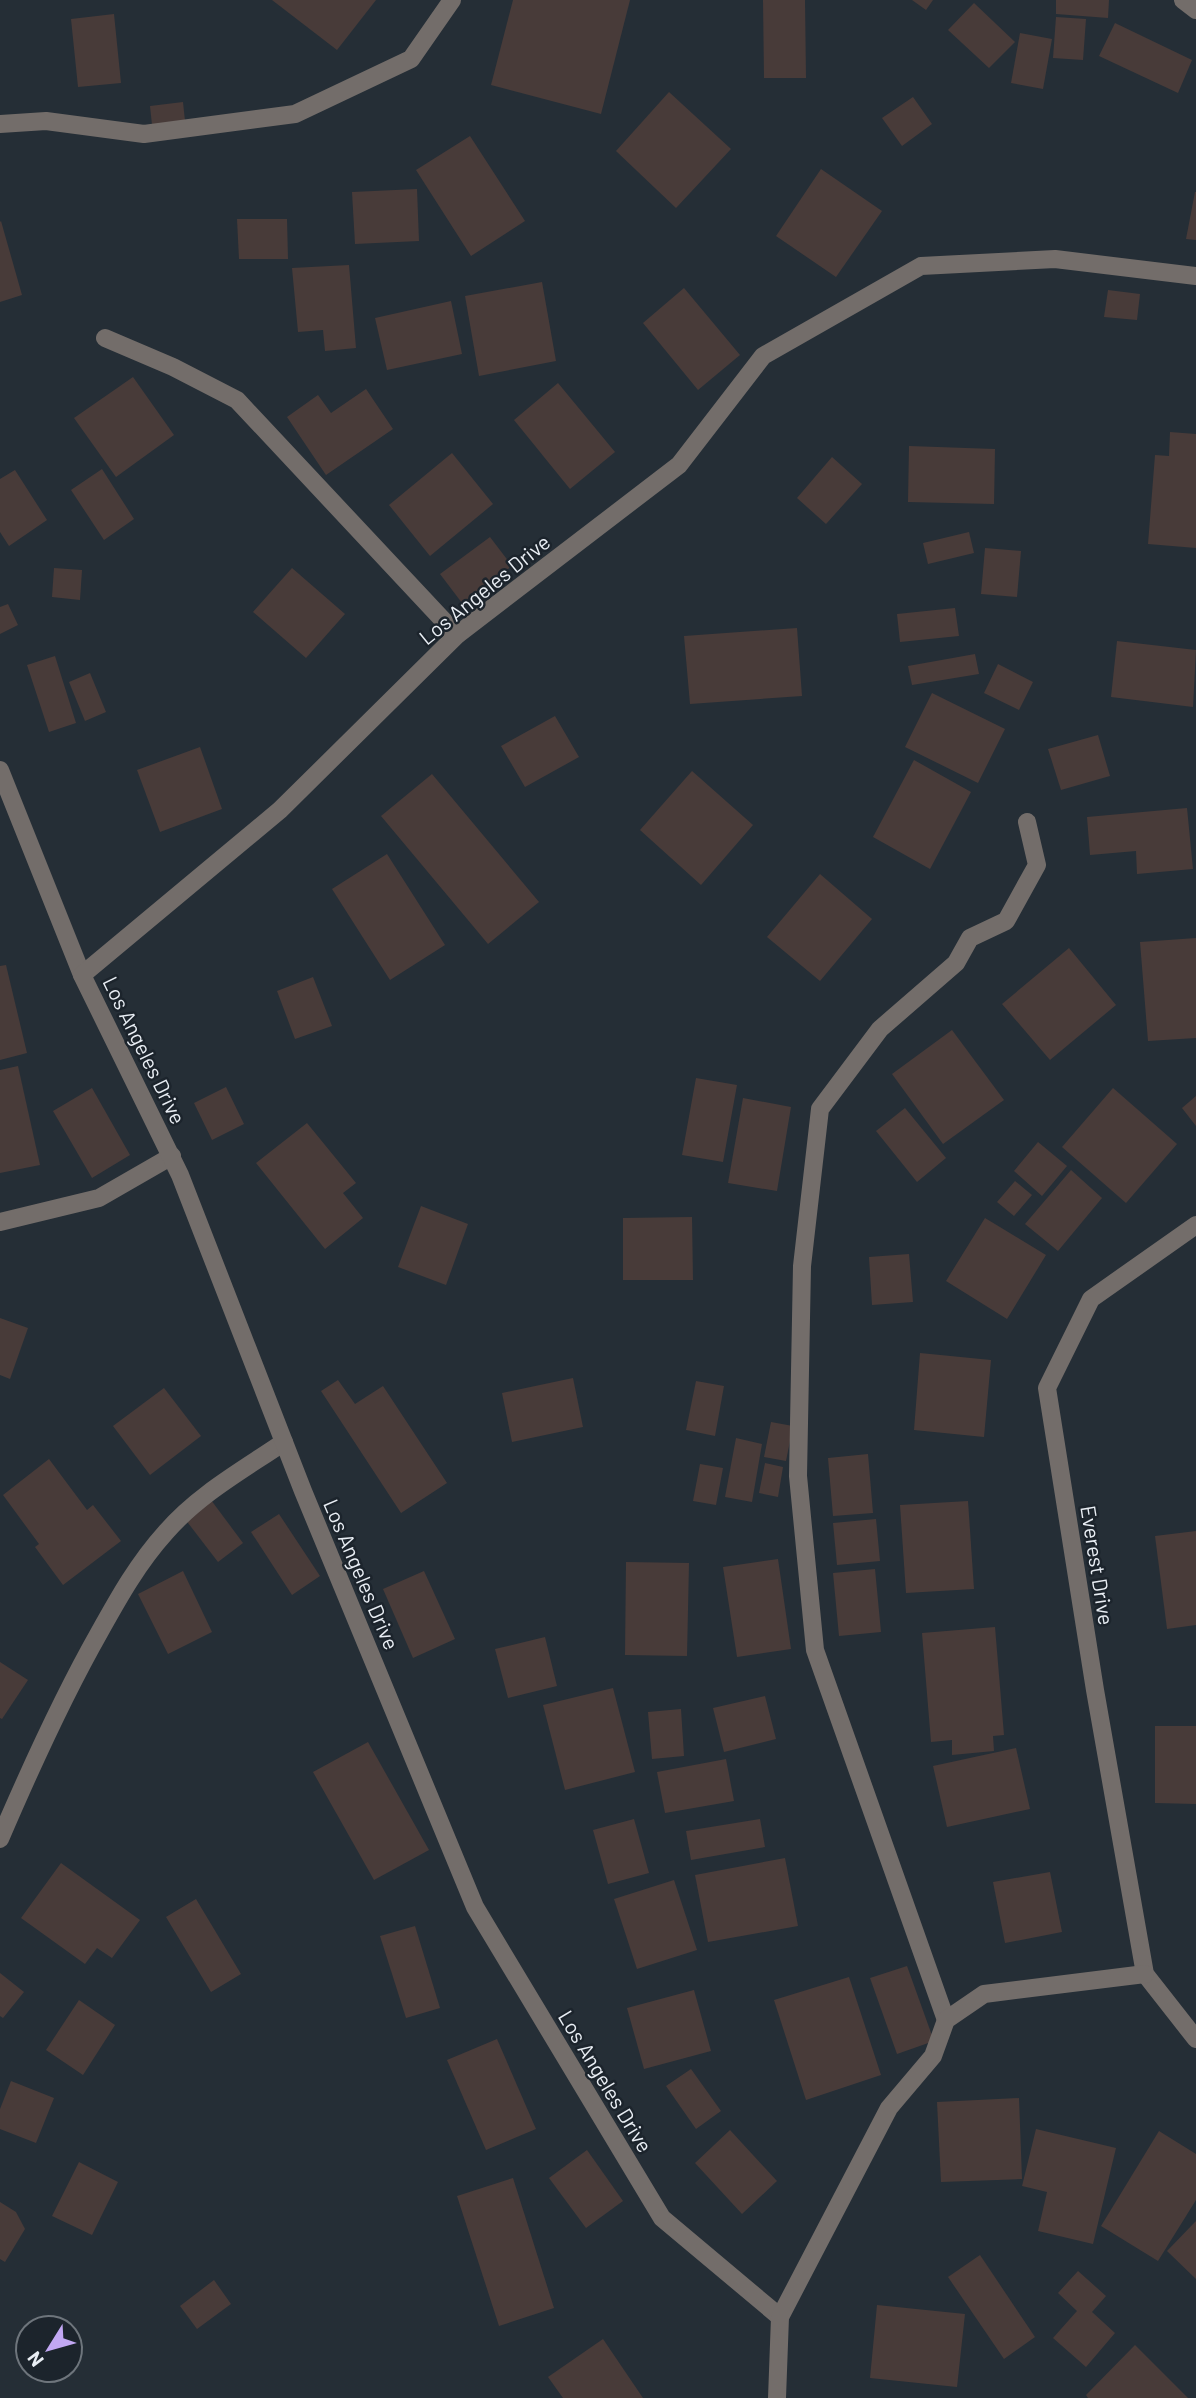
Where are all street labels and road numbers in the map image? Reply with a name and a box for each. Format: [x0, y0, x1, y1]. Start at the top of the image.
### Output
street label: Los Angeles Drive [414, 529, 554, 649]
street label: Los Angeles Drive [98, 972, 192, 1128]
street label: Los Angeles Drive [319, 1495, 405, 1653]
street label: Everest Drive [1076, 1503, 1120, 1627]
street label: Los Angeles Drive [554, 2006, 658, 2156]

